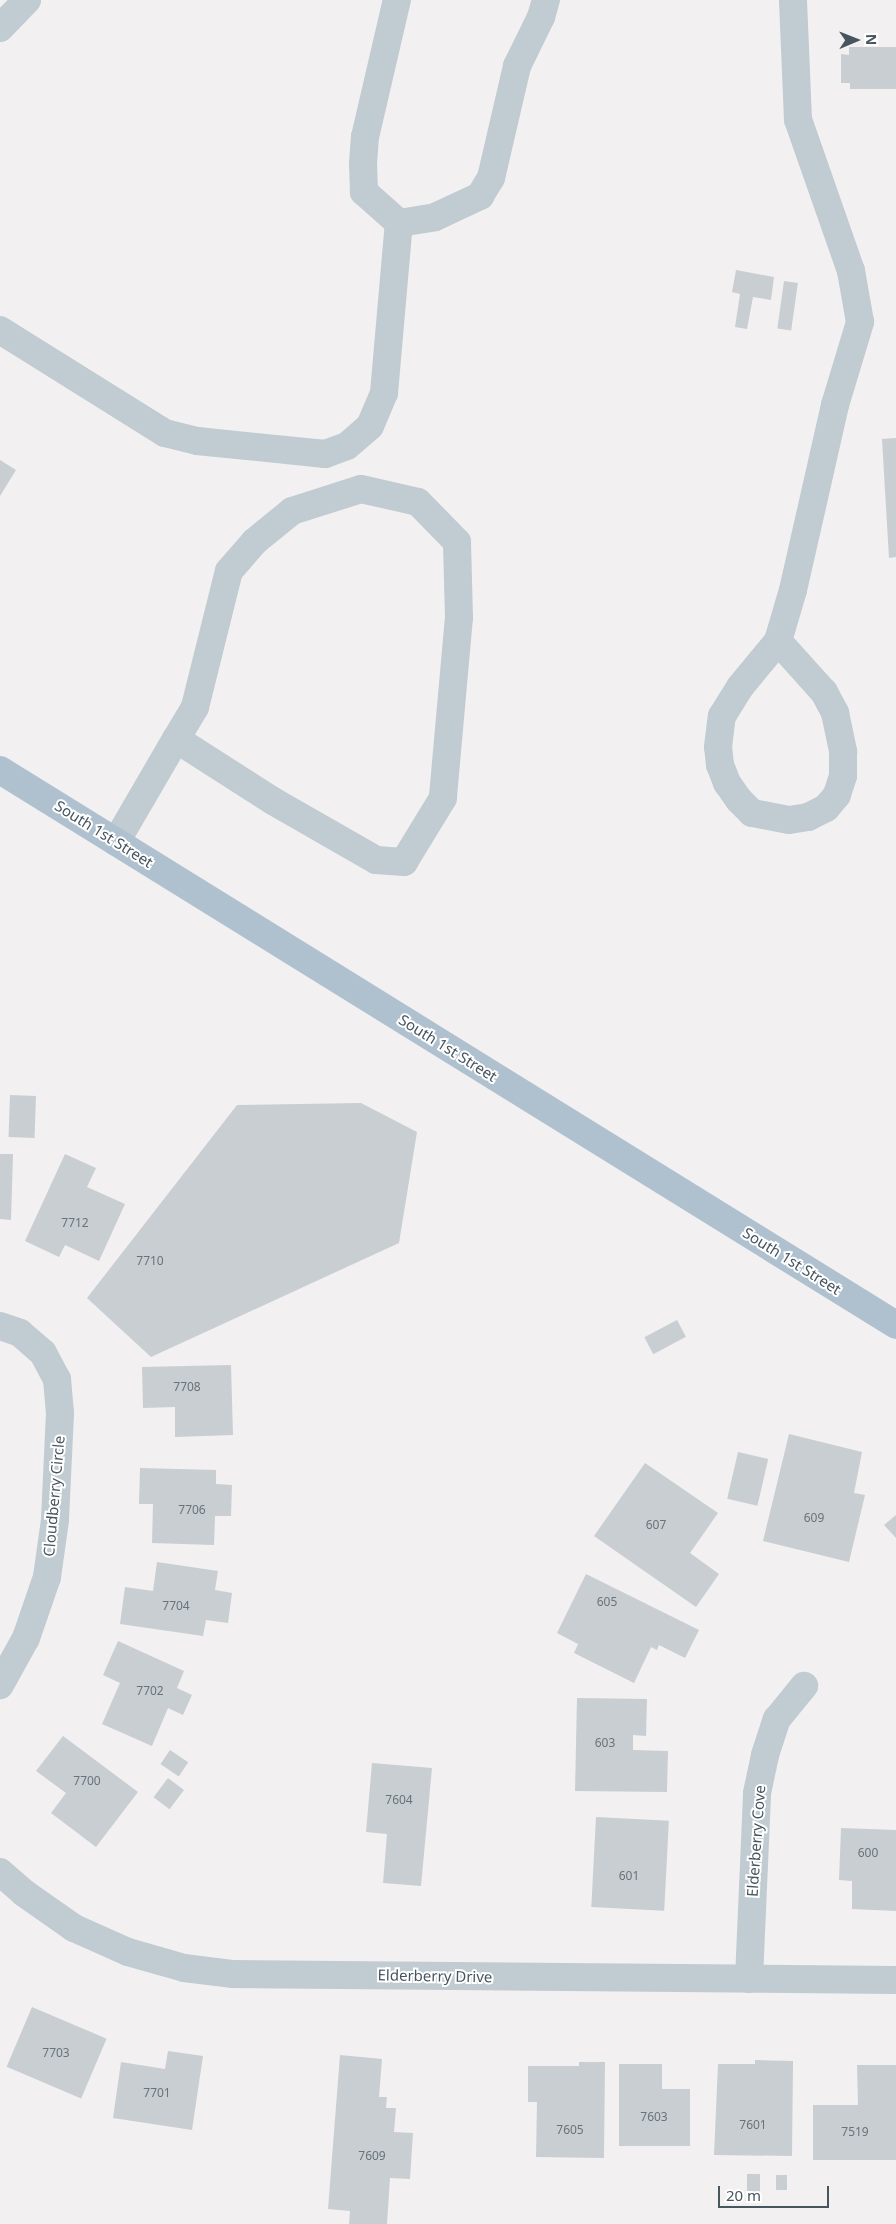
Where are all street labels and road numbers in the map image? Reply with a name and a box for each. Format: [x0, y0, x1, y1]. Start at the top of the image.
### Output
street label: South 1st Street [52, 797, 156, 871]
street label: South 1st Street [396, 1011, 500, 1085]
street label: South 1st Street [740, 1224, 844, 1298]
street label: Cloudberry Circle [40, 1435, 68, 1557]
street label: Elderberry Cove [743, 1784, 769, 1898]
street label: Elderberry Drive [377, 1966, 493, 1986]

